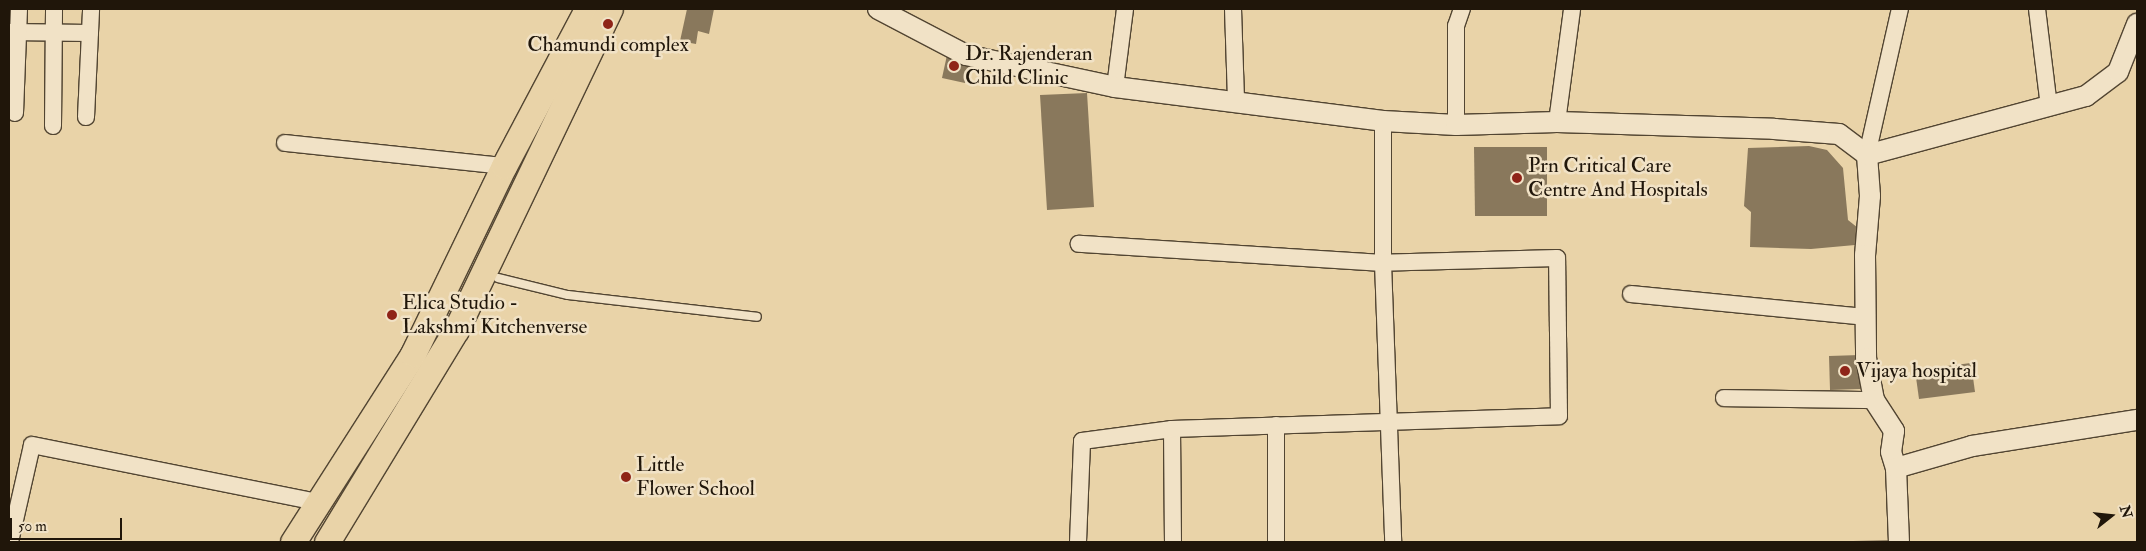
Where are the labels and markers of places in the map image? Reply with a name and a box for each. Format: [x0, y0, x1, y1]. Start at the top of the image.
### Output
marker: Chamundi complex [602, 18, 614, 30]
place label: Chamundi complex [527, 32, 689, 58]
place label: Dr. Rajenderan Child Clinic [965, 41, 1093, 91]
marker: Dr. Rajenderan Child Clinic [947, 59, 961, 73]
place label: Prn Critical Care Centre And Hospitals [1528, 153, 1708, 203]
marker: Prn Critical Care Centre And Hospitals [1510, 171, 1524, 185]
place label: Elica Studio - Lakshmi Kitchenverse [402, 290, 587, 340]
marker: Elica Studio - Lakshmi Kitchenverse [386, 309, 398, 321]
place label: Vijaya hospital [1856, 358, 1977, 384]
marker: Vijaya hospital [1838, 364, 1852, 378]
place label: Little Flower School [636, 452, 755, 502]
marker: Little Flower School [620, 471, 632, 483]

